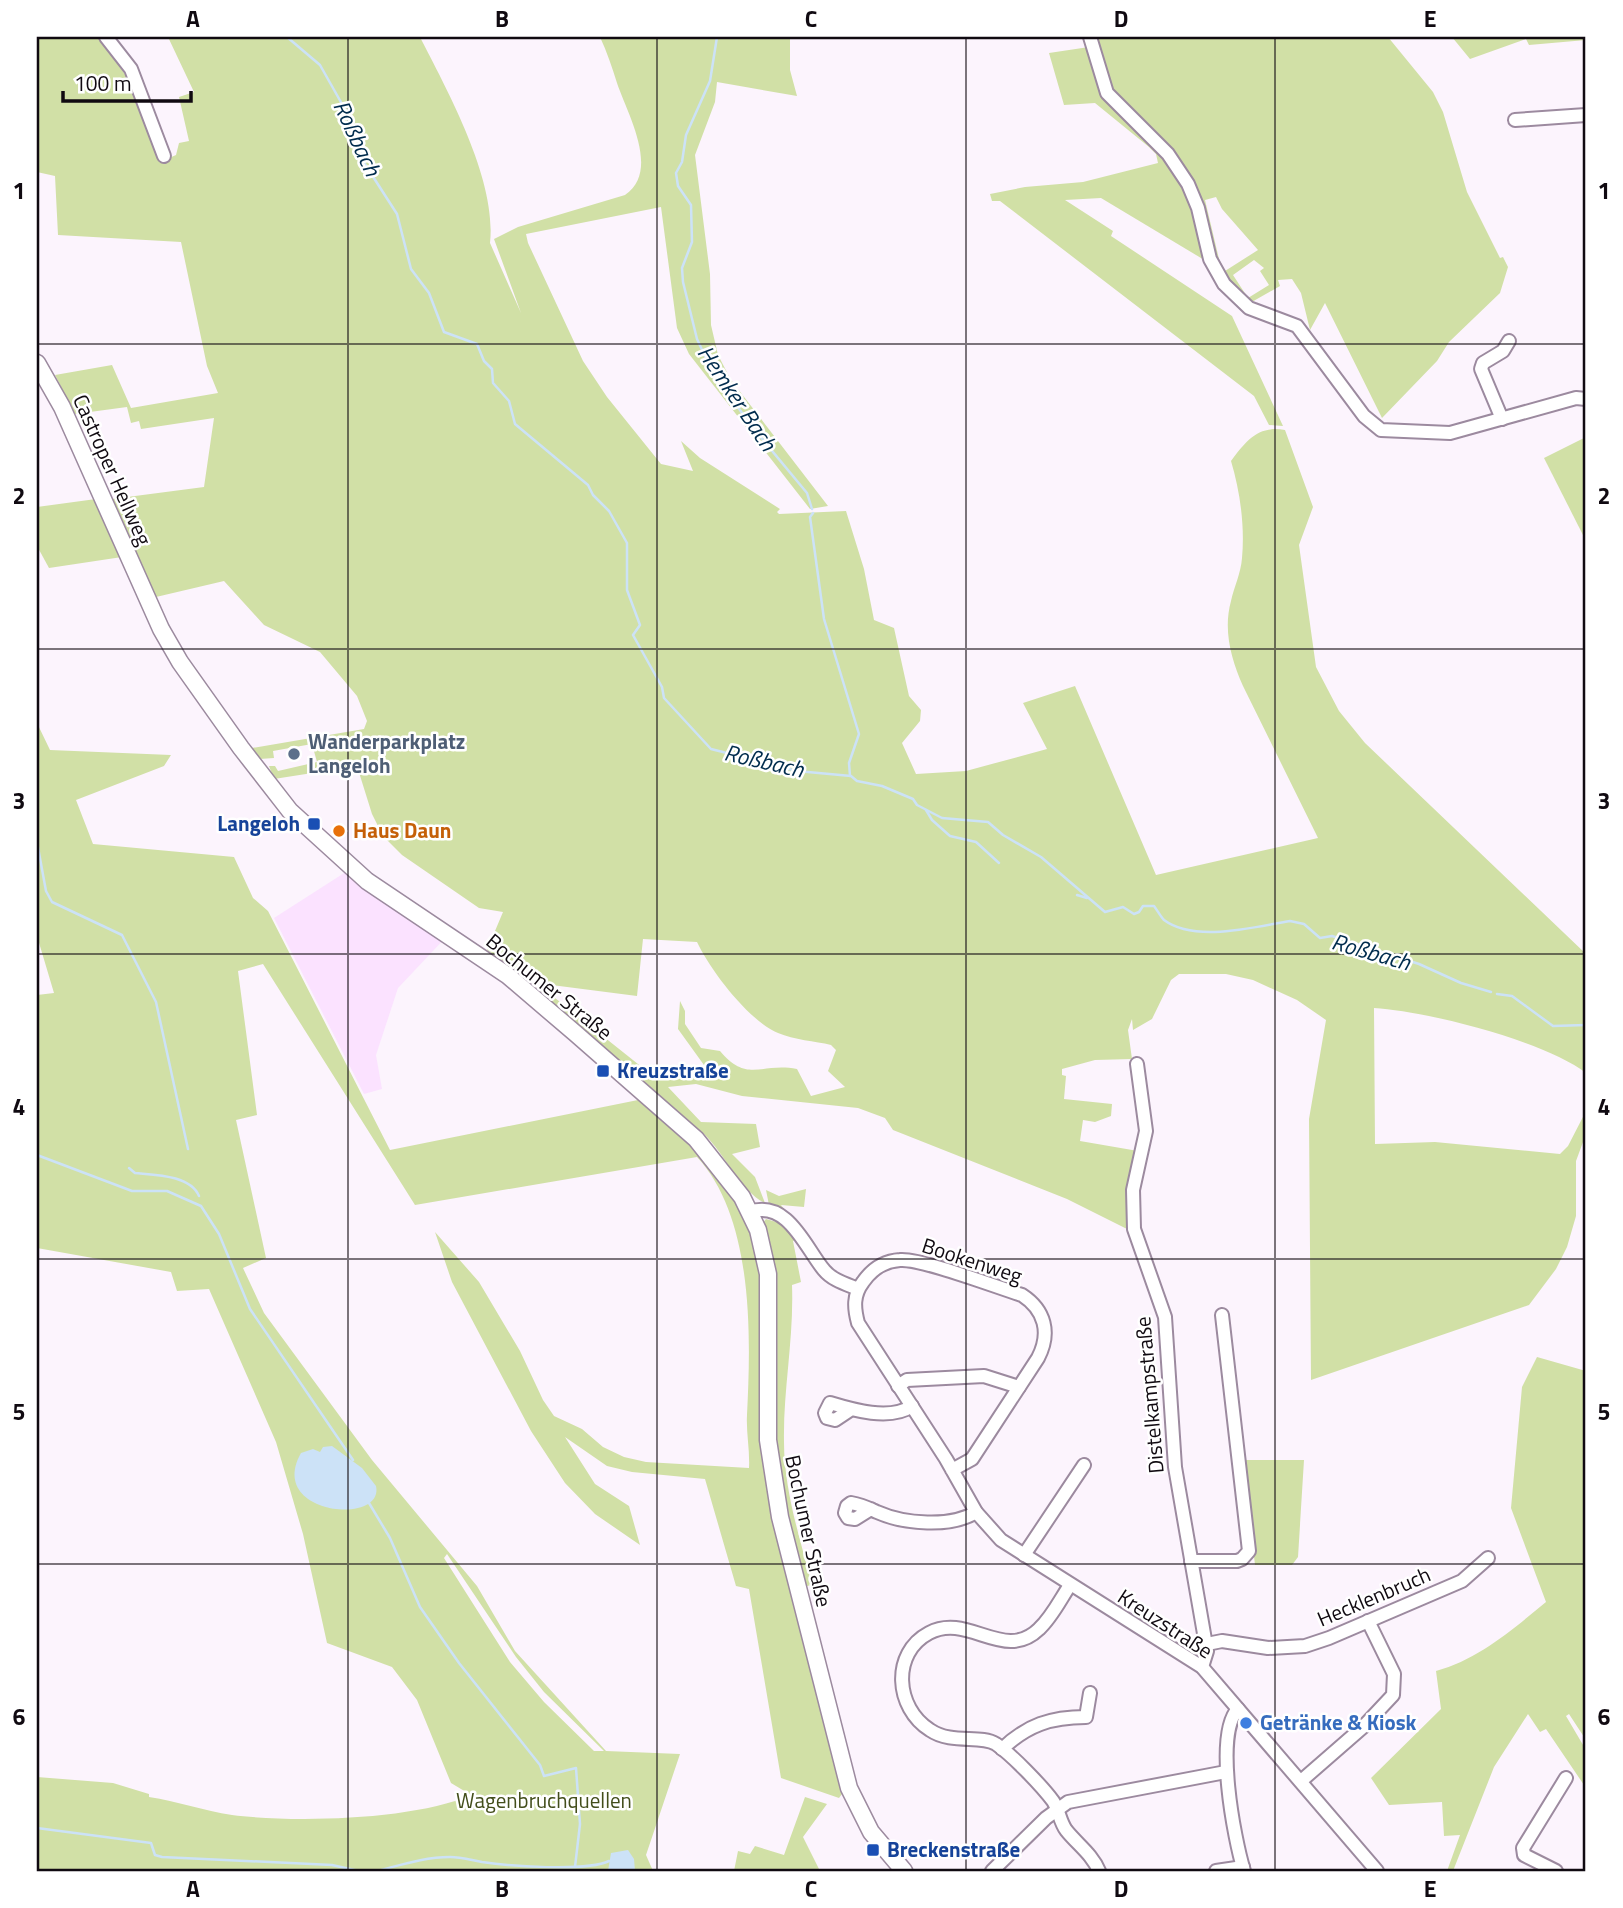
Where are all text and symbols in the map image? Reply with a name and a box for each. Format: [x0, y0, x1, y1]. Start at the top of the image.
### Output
text: A [186, 1, 200, 36]
text: B [495, 1, 509, 36]
text: C [805, 1, 817, 36]
text: D [1114, 1, 1128, 36]
text: E [1424, 1, 1436, 36]
scale bar [63, 60, 191, 104]
text: 100 m [74, 67, 131, 99]
water label: Roßbach [325, 94, 391, 182]
text: 1 [13, 173, 25, 208]
text: 1 [1598, 173, 1610, 208]
water label: Hemker Bach [689, 338, 786, 458]
street label: Castroper Hellweg [65, 389, 161, 550]
text: 2 [13, 478, 25, 513]
text: 2 [1598, 478, 1610, 513]
place label: Wanderparkplatz Langeloh [308, 725, 465, 781]
water label: Roßbach [721, 734, 808, 787]
marker: Wanderparkplatz Langeloh [286, 746, 302, 762]
text: 3 [13, 783, 25, 818]
text: 3 [1598, 783, 1610, 818]
place label: Langeloh [217, 807, 300, 839]
place label: Haus Daun [353, 814, 451, 846]
marker: Langeloh [306, 816, 322, 832]
marker: Haus Daun [331, 823, 347, 839]
water label: Roßbach [1328, 924, 1415, 980]
street label: Bochumer Straße [479, 925, 620, 1047]
place label: Kreuzstraße [617, 1054, 729, 1086]
marker: Kreuzstraße [595, 1063, 611, 1079]
text: 4 [13, 1089, 25, 1124]
text: 4 [1598, 1089, 1610, 1124]
street label: Bookenweg [918, 1229, 1027, 1291]
street label: Distelkampstraße [1126, 1315, 1172, 1475]
text: 5 [13, 1394, 25, 1429]
text: 5 [1598, 1394, 1610, 1429]
street label: Bochumer Straße [777, 1452, 841, 1610]
street label: Hecklenbruch [1312, 1558, 1435, 1634]
street label: Kreuzstraße [1112, 1580, 1219, 1666]
text: 6 [13, 1699, 26, 1734]
text: 6 [1598, 1699, 1611, 1734]
place label: Getränke & Kiosk [1260, 1706, 1417, 1738]
marker: Getränke & Kiosk [1238, 1715, 1254, 1731]
park label: Wagenbruchquellen [456, 1784, 632, 1816]
place label: Breckenstraße [887, 1833, 1020, 1865]
marker: Breckenstraße [865, 1842, 881, 1858]
text: A [186, 1871, 200, 1906]
text: B [495, 1871, 509, 1906]
text: C [805, 1871, 817, 1906]
text: D [1114, 1871, 1128, 1906]
text: E [1424, 1871, 1436, 1906]

